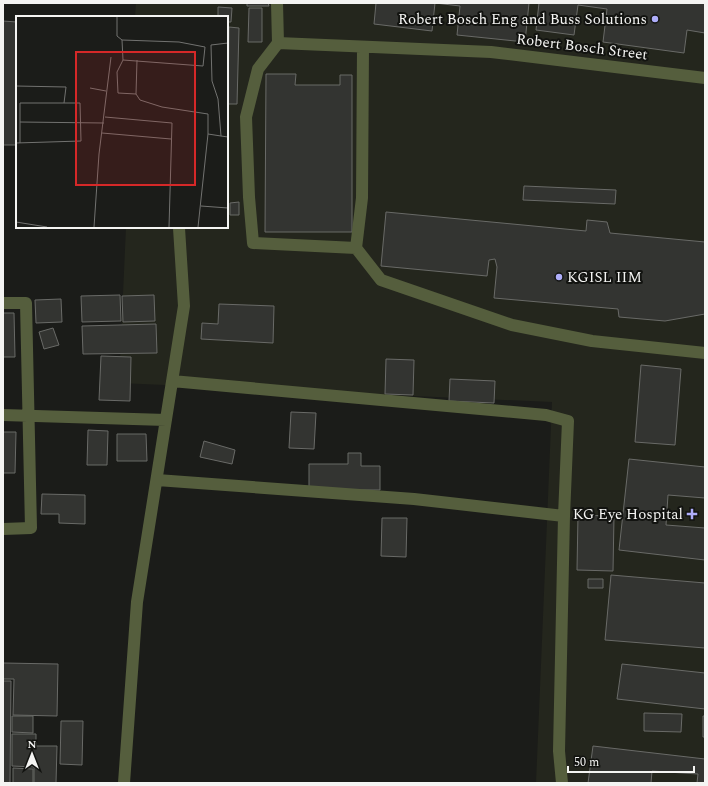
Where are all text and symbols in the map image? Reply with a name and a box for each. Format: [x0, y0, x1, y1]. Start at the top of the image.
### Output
place label: Robert Bosch Eng and Buss Solutions [398, 8, 647, 31]
marker: Robert Bosch Eng and Buss Solutions [650, 14, 660, 24]
inset map [16, 16, 228, 228]
street label: Robert Bosch Street [515, 28, 649, 66]
place label: KGISL IIM [567, 266, 642, 289]
marker: KGISL IIM [554, 272, 564, 282]
place label: KG Eye Hospital [573, 503, 683, 526]
marker: KG Eye Hospital [686, 508, 698, 520]
north arrow [12, 734, 52, 774]
text: N [28, 736, 37, 753]
scale bar [568, 748, 694, 774]
text: 50 m [574, 753, 599, 772]

